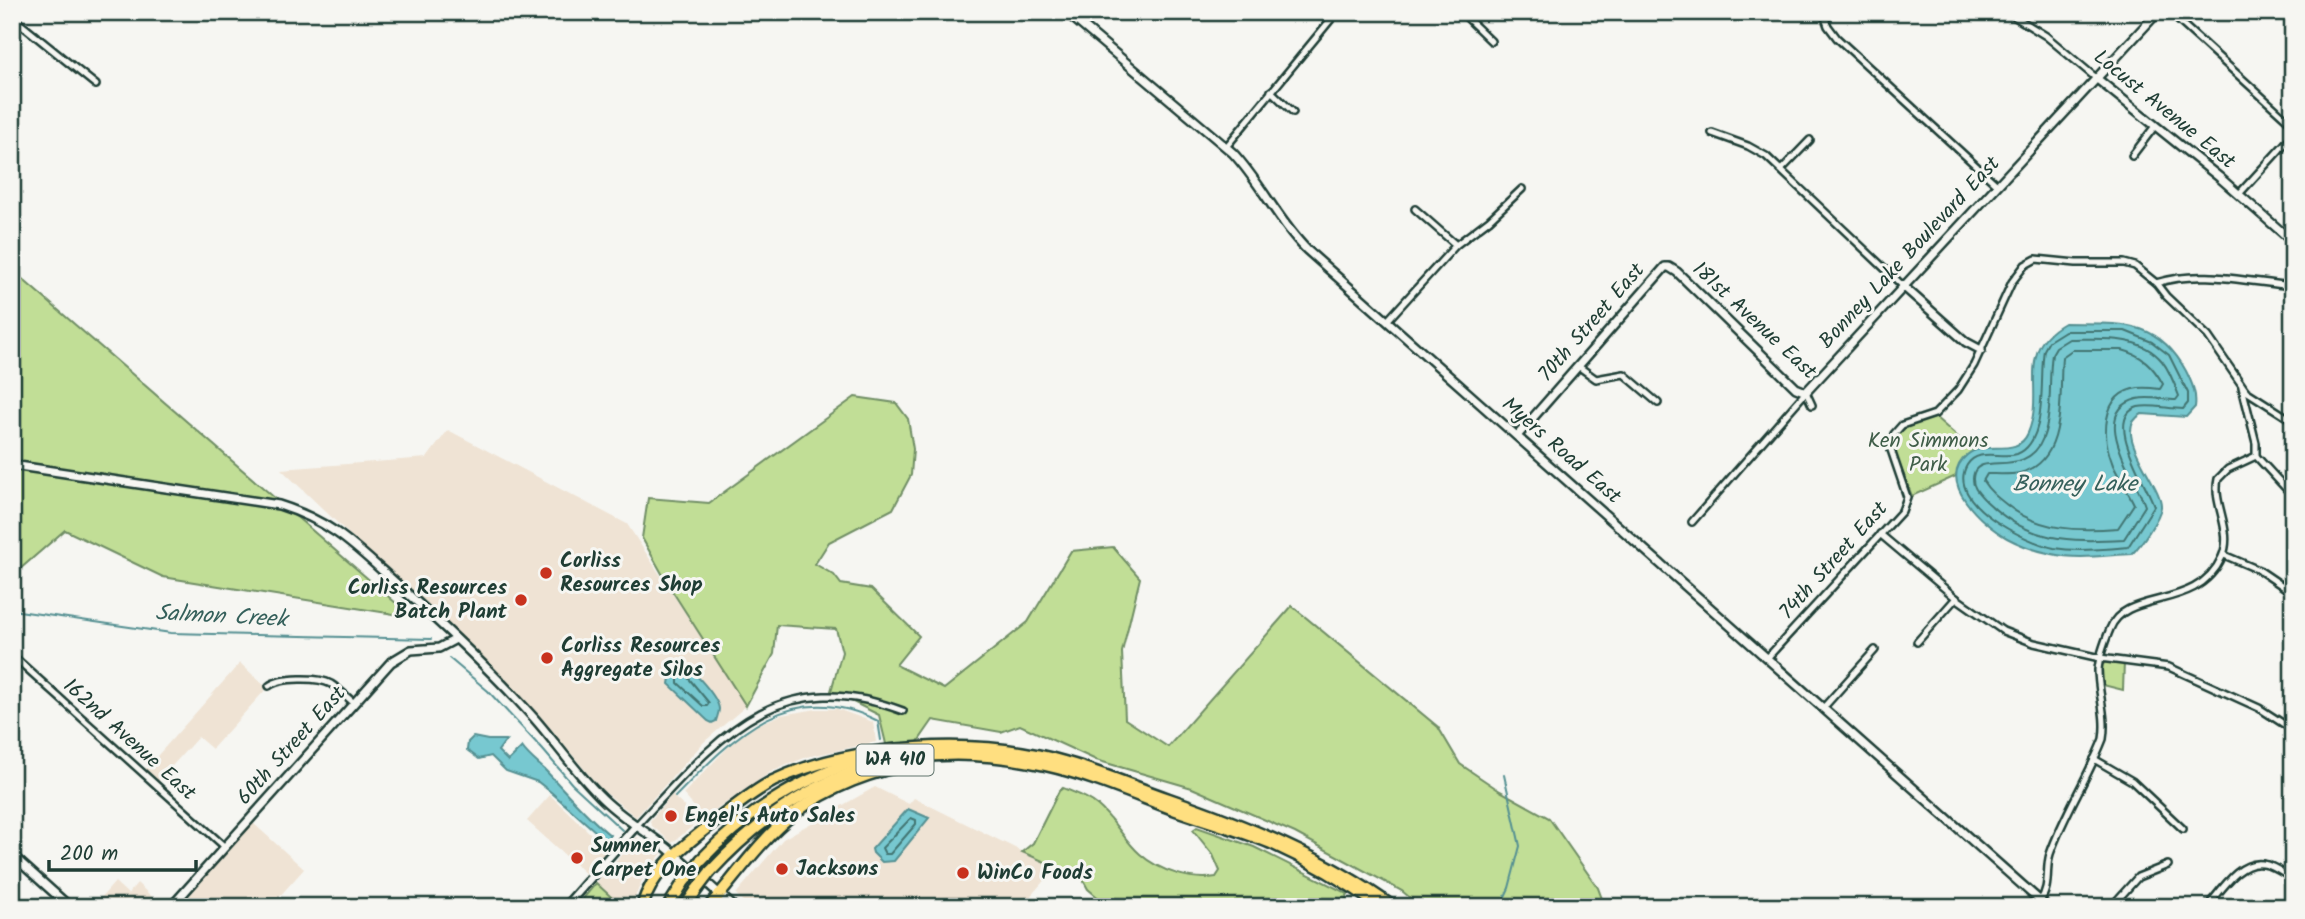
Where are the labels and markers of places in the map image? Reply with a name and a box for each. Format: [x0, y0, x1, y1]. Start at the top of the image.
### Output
place label: Corliss Resources Shop [560, 545, 703, 602]
marker: Corliss Resources Shop [538, 565, 554, 581]
place label: Corliss Resources Batch Plant [348, 572, 508, 629]
marker: Corliss Resources Batch Plant [513, 592, 529, 608]
place label: Corliss Resources Aggregate Silos [561, 630, 720, 687]
marker: Corliss Resources Aggregate Silos [539, 650, 555, 666]
place label: Engel's Auto Sales [685, 800, 855, 833]
marker: Engel's Auto Sales [663, 808, 679, 824]
place label: Sumner Carpet One [591, 830, 696, 887]
marker: Sumner Carpet One [569, 850, 585, 866]
place label: Jacksons [796, 853, 879, 886]
place label: WinCo Foods [977, 857, 1093, 890]
marker: Jacksons [774, 861, 790, 877]
marker: WinCo Foods [955, 865, 971, 881]

